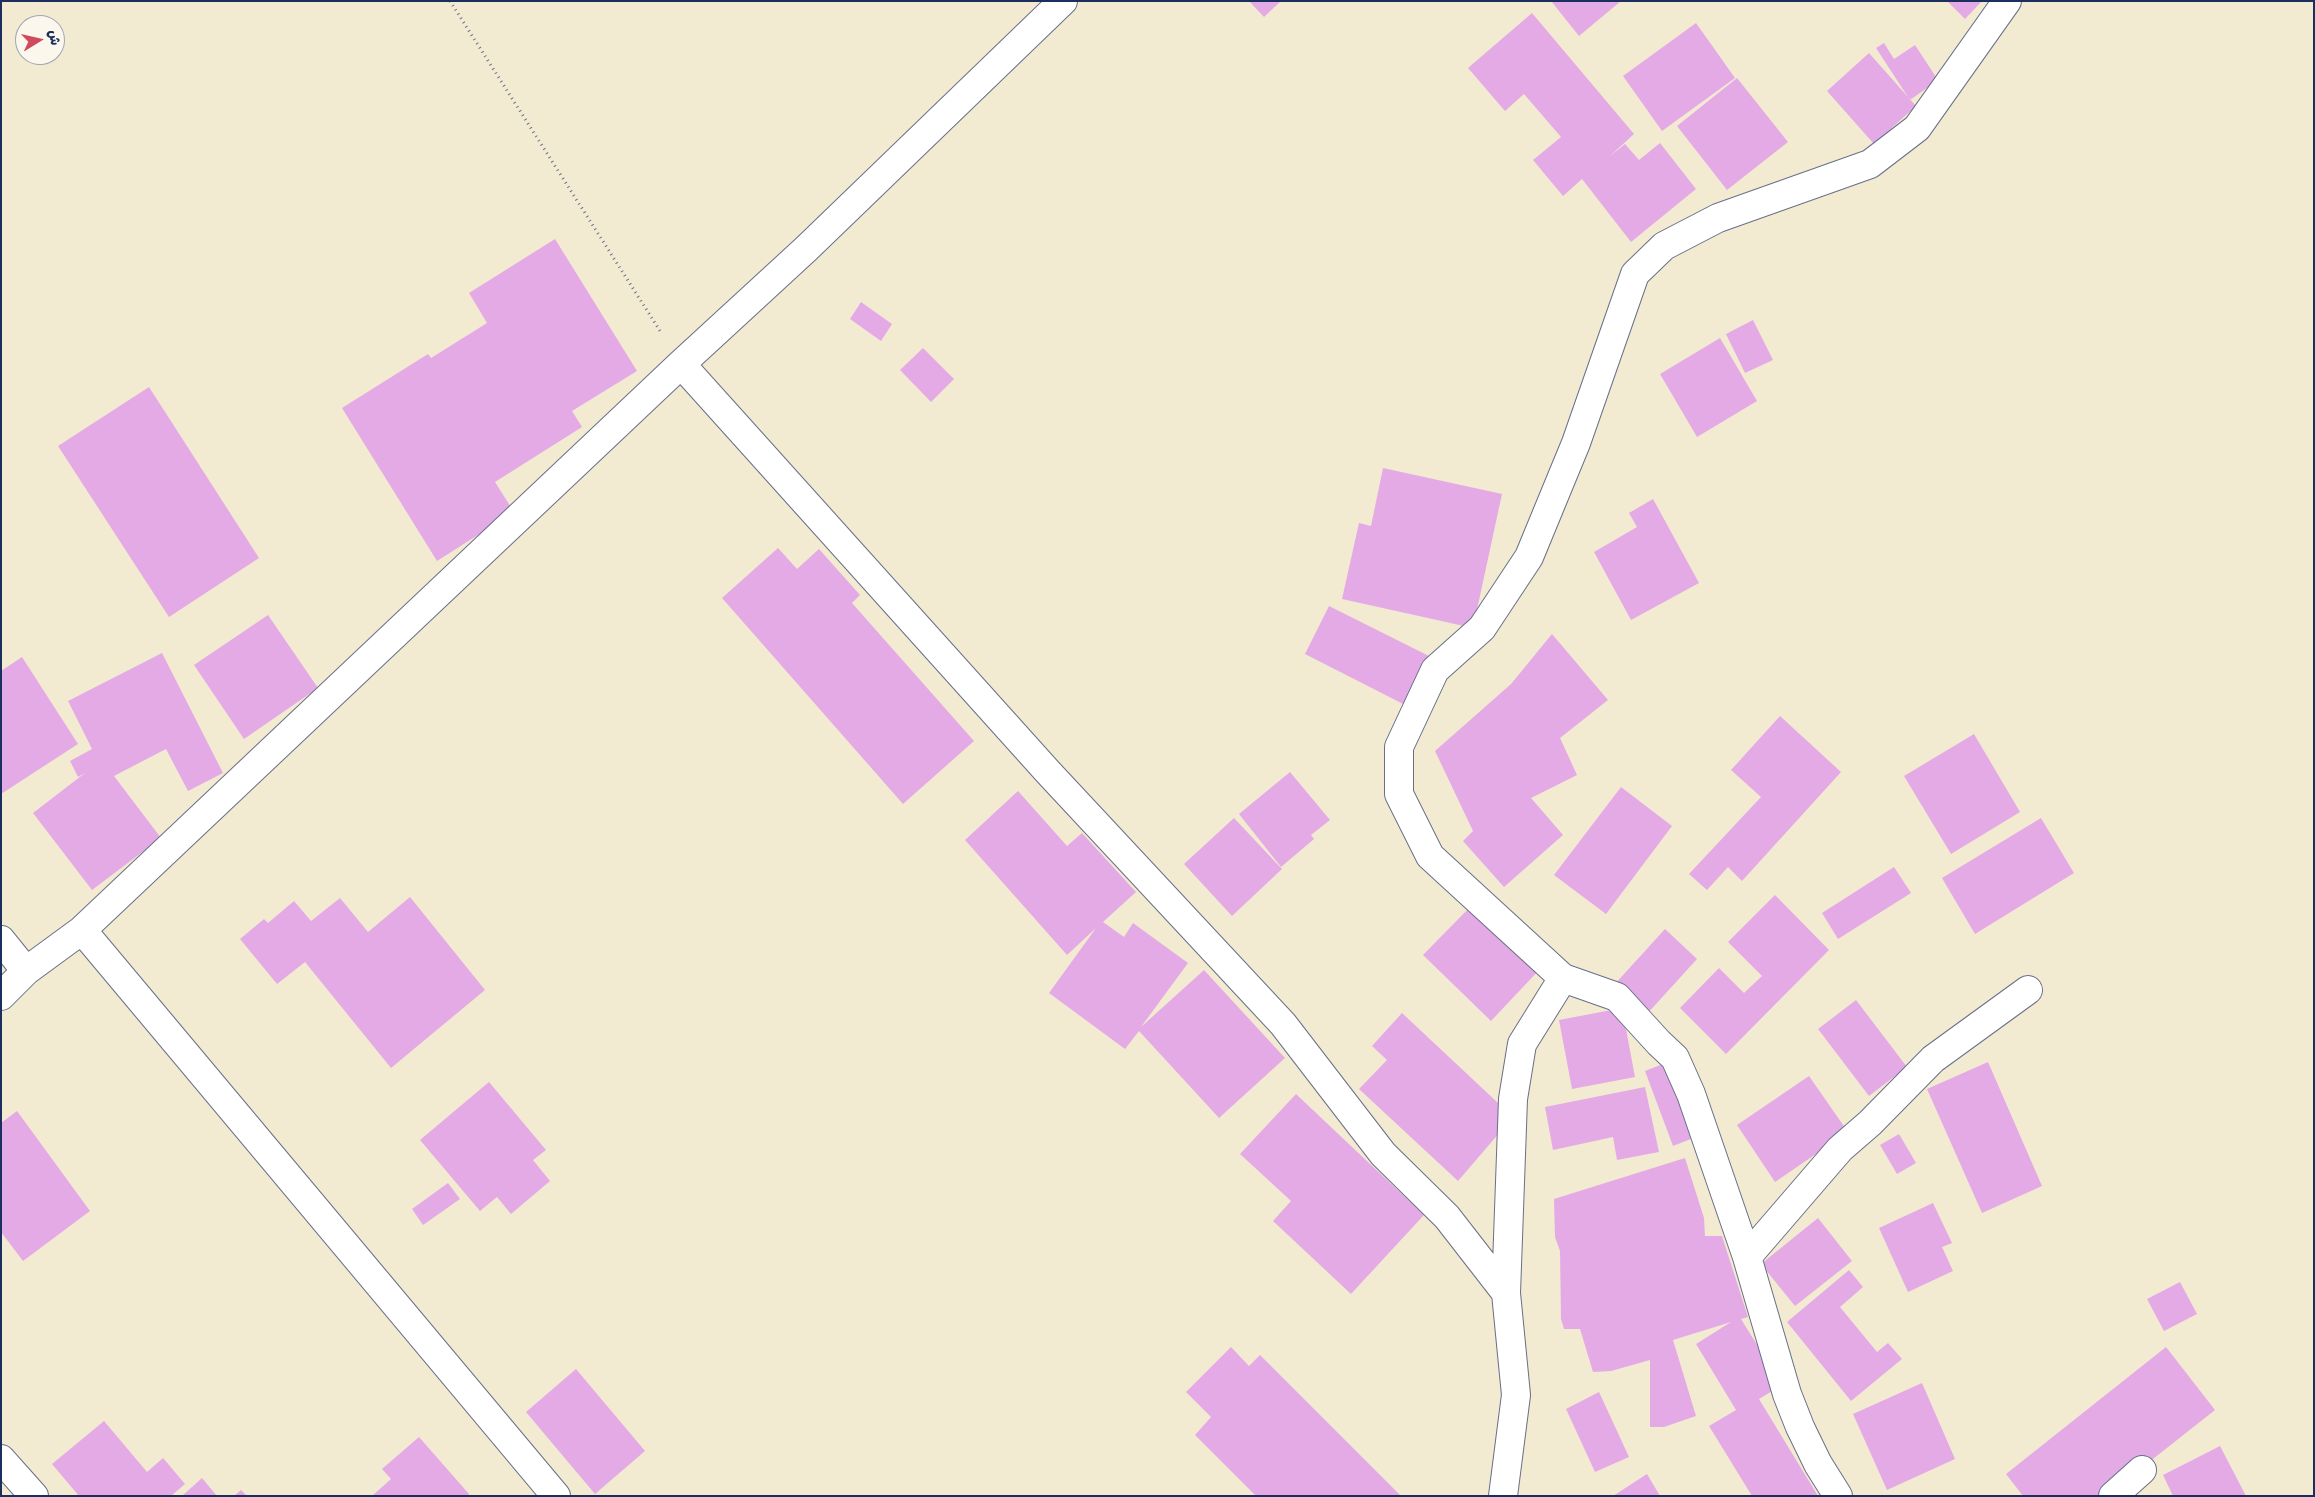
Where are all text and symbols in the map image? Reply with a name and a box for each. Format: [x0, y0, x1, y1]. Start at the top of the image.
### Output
north arrow [15, 15, 65, 65]
text: ش [45, 29, 64, 47]

